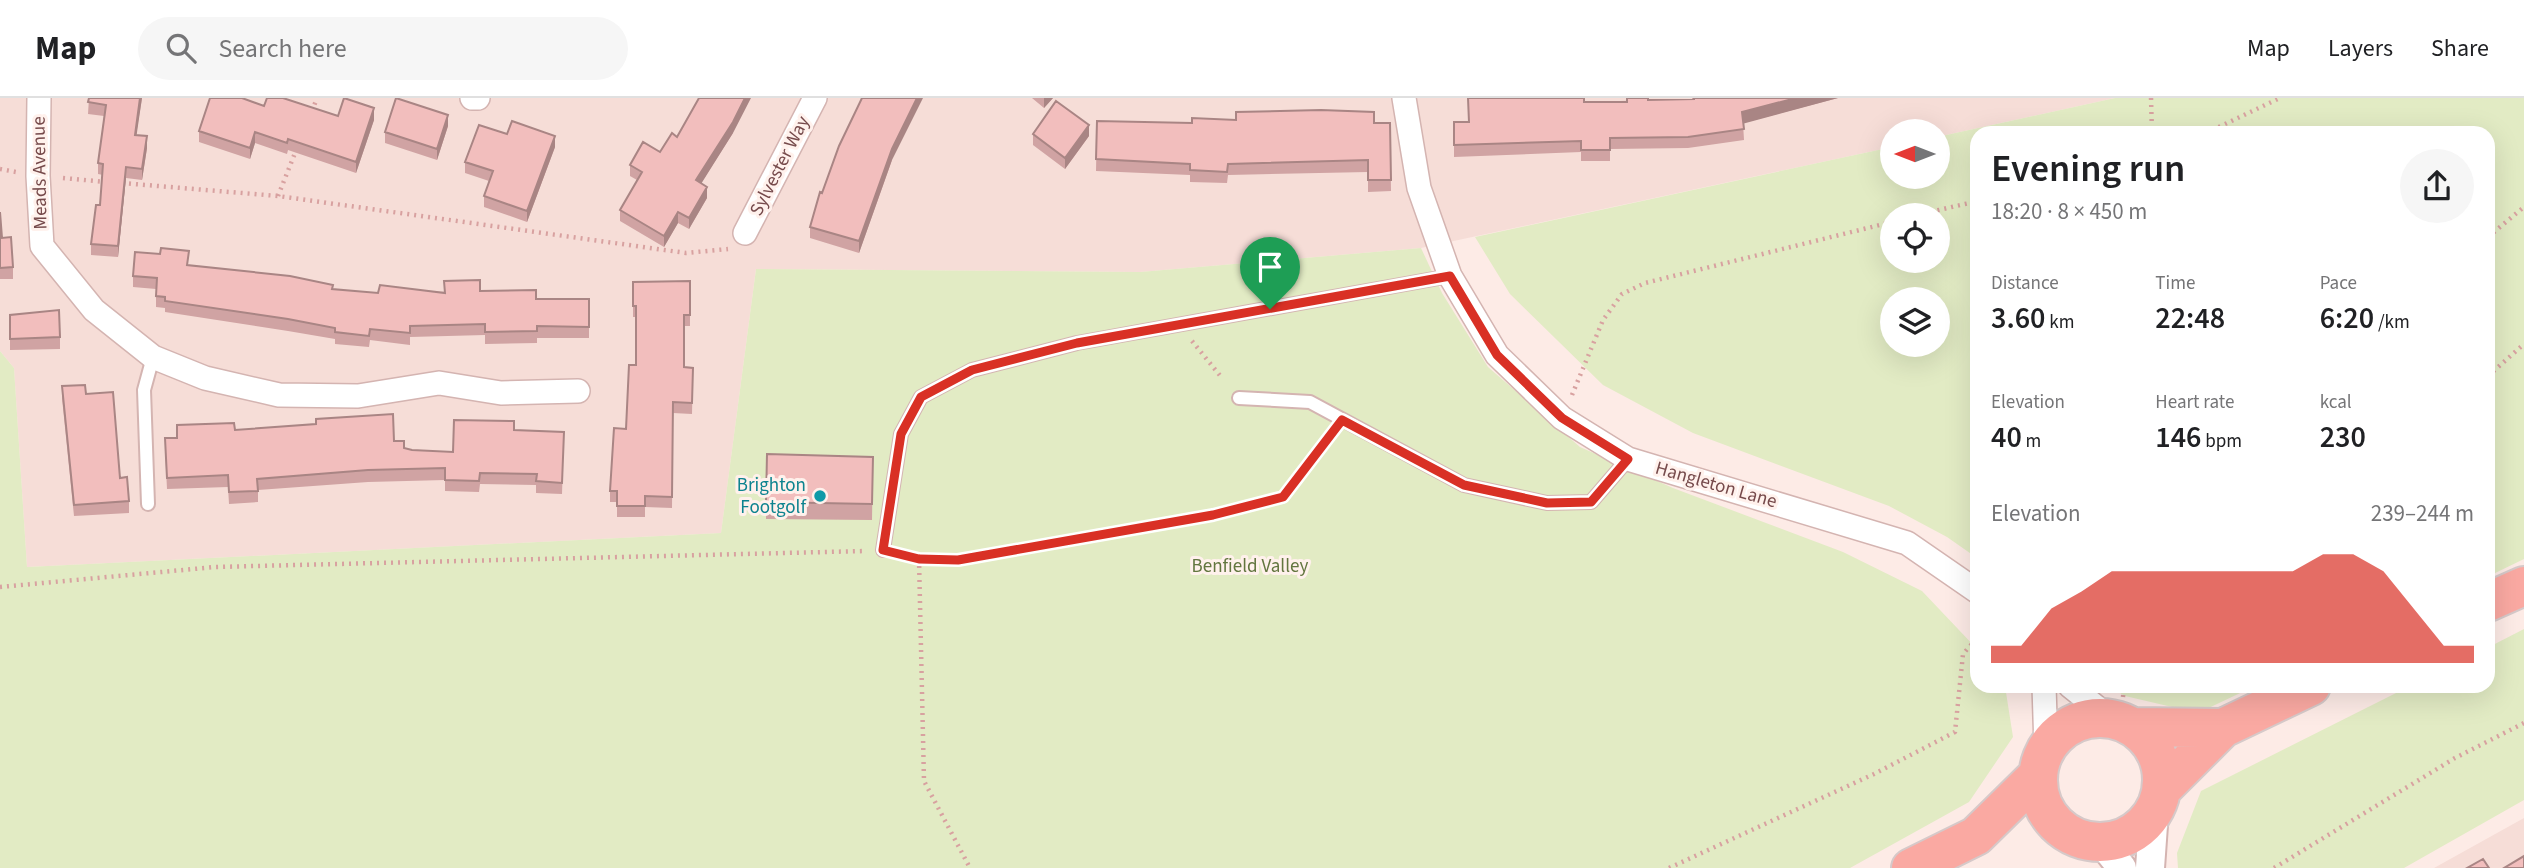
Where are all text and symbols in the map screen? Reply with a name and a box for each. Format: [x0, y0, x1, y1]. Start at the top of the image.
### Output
search box [138, 17, 628, 80]
text: Map [35, 25, 96, 72]
icon: search [162, 29, 200, 67]
text: Search here [218, 30, 347, 67]
text: Map [2247, 31, 2290, 66]
text: Layers [2328, 31, 2393, 66]
text: Share [2431, 31, 2489, 66]
street label: Sylvester Way [743, 111, 817, 221]
street label: Meads Avenue [26, 116, 54, 230]
north arrow [1880, 119, 1950, 189]
map controls [1880, 119, 1950, 357]
text: Evening run [1991, 142, 2185, 196]
button: share [2400, 149, 2474, 223]
text: 18:20 · 8 × 450 m [1991, 195, 2147, 228]
button: locate [1880, 203, 1950, 273]
pin [1240, 237, 1300, 309]
icon: arrive [1251, 248, 1289, 286]
text: Distance [1991, 270, 2059, 297]
text: Time [2155, 270, 2195, 297]
text: Pace [2320, 270, 2357, 297]
button: layers [1880, 287, 1950, 357]
text: 3.60 [1991, 297, 2045, 340]
text: 22:48 [2155, 297, 2225, 340]
text: 6:20 [2320, 297, 2374, 340]
text: km [2045, 309, 2074, 336]
text: /km [2374, 309, 2410, 336]
text: Elevation [1991, 389, 2065, 416]
text: Heart rate [2155, 389, 2234, 416]
text: kcal [2320, 389, 2352, 416]
text: 40 [1991, 416, 2022, 459]
text: 146 [2155, 416, 2202, 459]
text: 230 [2320, 416, 2366, 459]
text: m [2022, 428, 2041, 455]
text: bpm [2202, 428, 2242, 455]
street label: Hangleton Lane [1652, 455, 1780, 515]
place label: Brighton Footgolf [737, 472, 807, 521]
marker: Brighton Footgolf [812, 488, 828, 504]
text: Elevation [1991, 497, 2081, 530]
text: 239–244 m [2371, 497, 2474, 530]
park label: Benfield Valley [1192, 553, 1309, 580]

